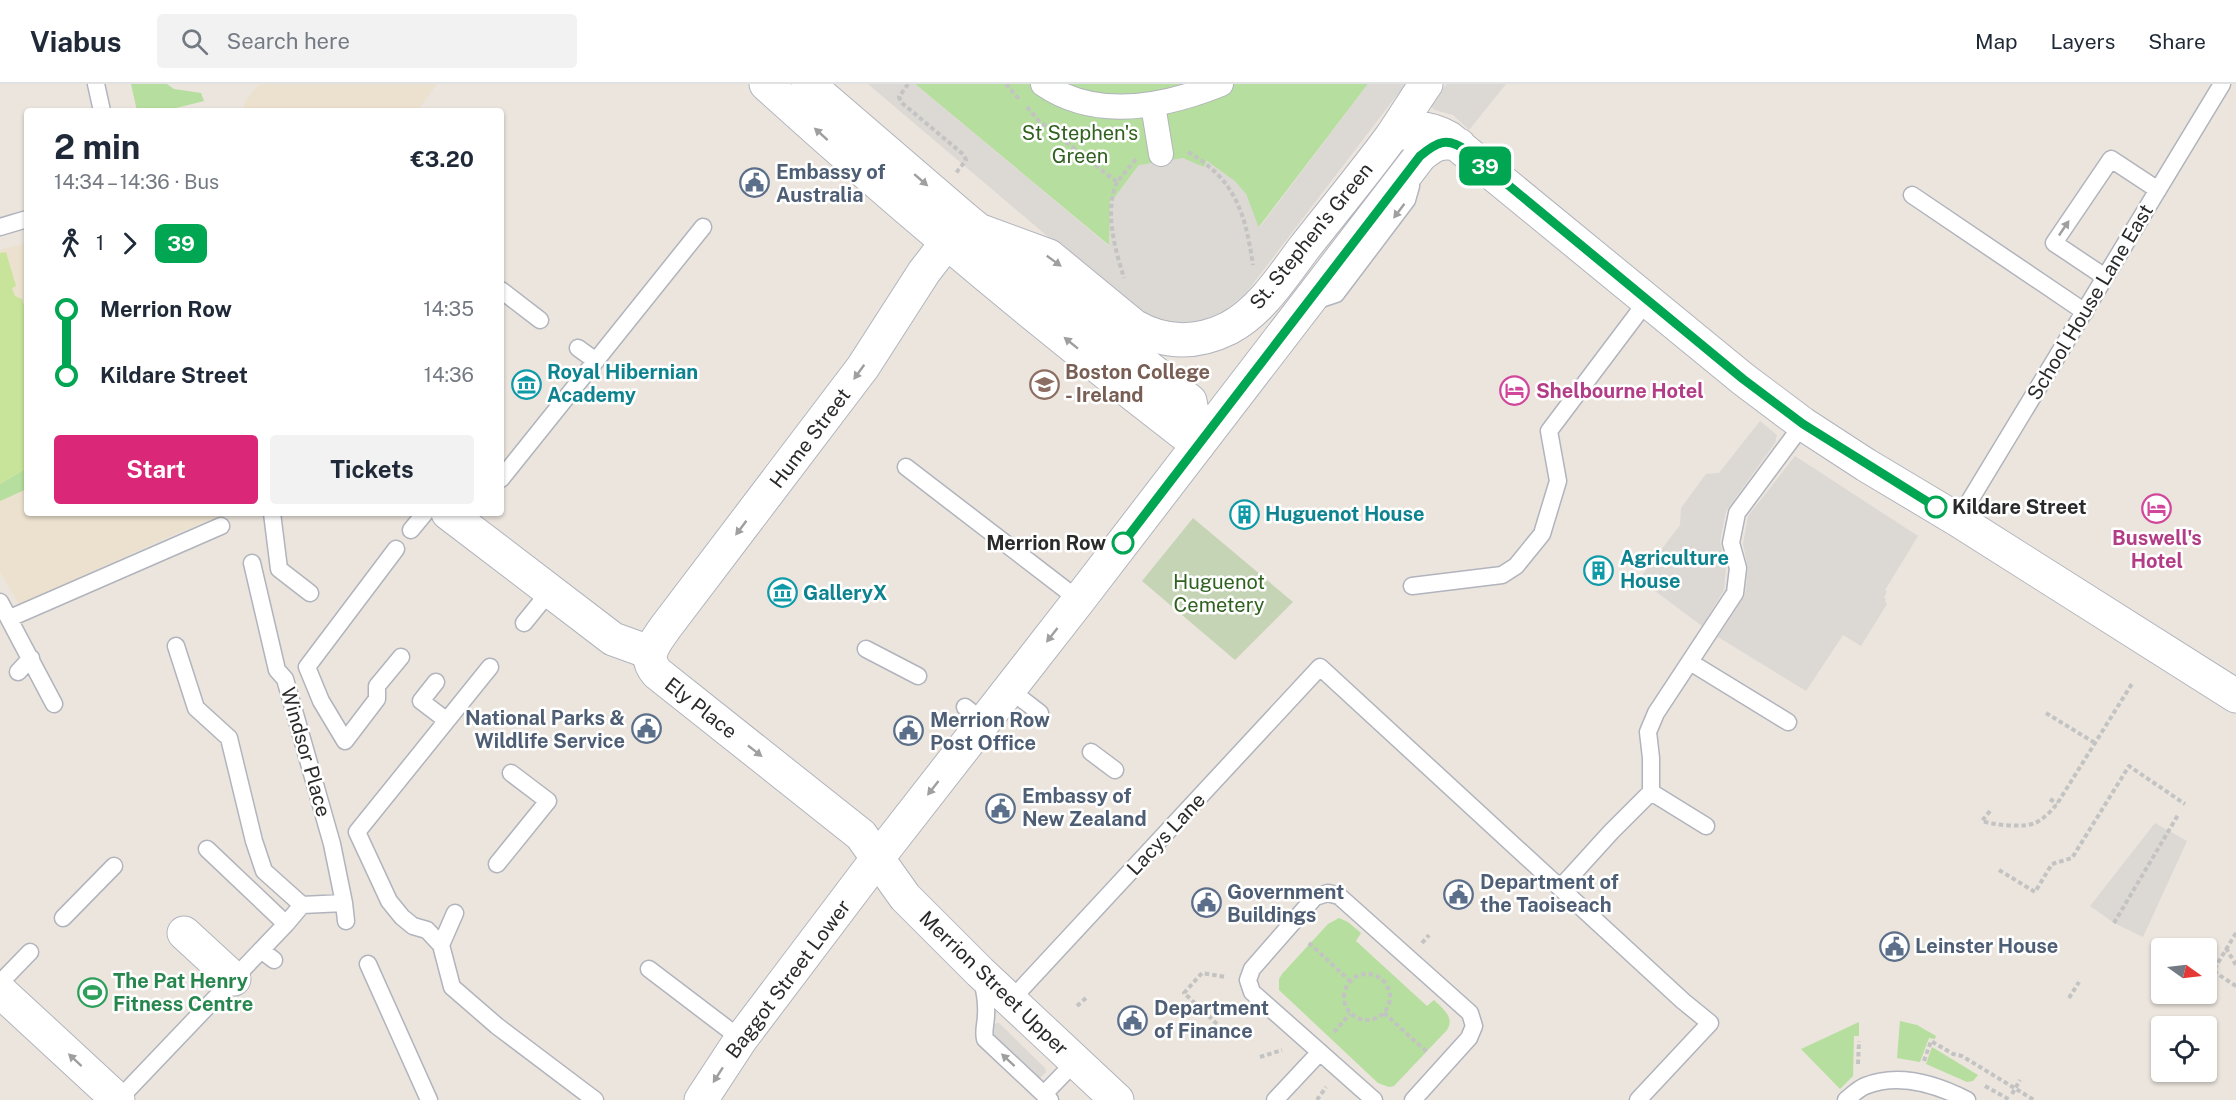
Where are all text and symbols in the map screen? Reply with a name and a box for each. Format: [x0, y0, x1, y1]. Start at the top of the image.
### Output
search box [157, 14, 577, 68]
text: Viabus [30, 25, 121, 58]
icon: search [178, 25, 211, 58]
text: Search here [226, 28, 350, 54]
text: Map [1975, 29, 2018, 54]
text: Layers [2051, 29, 2115, 54]
text: Share [2148, 29, 2206, 54]
park label: St Stephen's Green [1022, 121, 1138, 168]
text: 2 min [54, 128, 140, 166]
one-way arrow [814, 128, 829, 141]
text: €3.20 [411, 146, 474, 172]
line badge: 39 [1458, 146, 1512, 185]
text: 39 [1471, 154, 1499, 179]
street label: St. Stephen's Green [1244, 158, 1378, 314]
place label: Embassy of Australia [776, 160, 885, 207]
public building icon: Embassy of Australia [739, 167, 771, 199]
text: 14:34 – 14:36 · Bus [54, 170, 219, 194]
one-way arrow [913, 173, 928, 187]
street label: School House Lane East [2022, 200, 2158, 404]
one-way arrow [1393, 202, 1405, 218]
one-way arrow [2058, 220, 2069, 236]
icon: walk [54, 227, 87, 260]
icon: forward [113, 227, 146, 260]
text: 1 [96, 231, 104, 255]
text: 39 [167, 231, 195, 256]
one-way arrow [1046, 255, 1062, 267]
text: Merrion Row [100, 296, 232, 322]
text: 14:35 [423, 297, 474, 321]
one-way arrow [1063, 338, 1078, 350]
place label: Royal Hibernian Academy [547, 360, 698, 407]
place label: Boston College - Ireland [1065, 360, 1210, 407]
text: Kildare Street [100, 362, 248, 388]
text: 14:36 [424, 363, 474, 387]
one-way arrow [853, 364, 865, 380]
museum icon: Royal Hibernian Academy [510, 368, 542, 400]
school or university icon: Boston College - Ireland [1028, 368, 1060, 400]
hotel icon: Shelbourne Hotel [1499, 375, 1531, 407]
place label: Shelbourne Hotel [1536, 379, 1704, 403]
street label: Hume Street [765, 383, 855, 493]
button: Start [54, 435, 258, 504]
button: Tickets [270, 435, 474, 504]
hotel icon: Buswell's Hotel [2141, 492, 2173, 524]
place label: Kildare Street [1952, 495, 2087, 519]
marker: Kildare Street [1925, 496, 1947, 518]
building icon: Huguenot House [1228, 498, 1260, 530]
place label: Huguenot House [1265, 502, 1424, 526]
one-way arrow [735, 520, 748, 536]
place label: Buswell's Hotel [2112, 526, 2202, 573]
place label: Merrion Row [986, 531, 1106, 555]
marker: Merrion Row [1112, 532, 1134, 554]
place label: Agriculture House [1620, 546, 1729, 593]
building icon: Agriculture House [1583, 554, 1615, 586]
park label: Huguenot Cemetery [1173, 570, 1265, 617]
museum icon: GalleryX [766, 577, 798, 609]
place label: GalleryX [803, 581, 887, 605]
one-way arrow [1047, 627, 1059, 642]
street label: Ely Place [660, 672, 742, 744]
street label: Windsor Place [276, 684, 336, 820]
place label: National Parks & Wildlife Service [465, 706, 625, 753]
place label: Merrion Row Post Office [930, 708, 1050, 755]
public building icon: National Parks & Wildlife Service [630, 713, 662, 745]
public building icon: Merrion Row Post Office [893, 715, 925, 747]
one-way arrow [747, 745, 763, 758]
one-way arrow [927, 781, 939, 796]
place label: Embassy of New Zealand [1022, 784, 1147, 831]
street label: Lacys Lane [1122, 788, 1210, 880]
public building icon: Embassy of New Zealand [985, 792, 1017, 824]
place label: Department of the Taoiseach [1480, 870, 1619, 917]
public building icon: Department of the Taoiseach [1443, 878, 1475, 910]
place label: Government Buildings [1227, 880, 1344, 927]
public building icon: Government Buildings [1190, 887, 1222, 919]
street label: Baggot Street Lower [721, 895, 856, 1063]
street label: Merrion Street Upper [915, 906, 1073, 1060]
public building icon: Leinster House [1878, 930, 1910, 962]
place label: Leinster House [1915, 934, 2058, 958]
north arrow [2151, 938, 2217, 1004]
map controls [2151, 938, 2217, 1082]
place label: The Pat Henry Fitness Centre [113, 969, 253, 1016]
sports icon: The Pat Henry Fitness Centre [76, 976, 108, 1008]
place label: Department of Finance [1154, 996, 1269, 1043]
public building icon: Department of Finance [1117, 1004, 1149, 1036]
button: locate [2151, 1016, 2217, 1082]
one-way arrow [1000, 1053, 1015, 1067]
one-way arrow [68, 1054, 82, 1068]
one-way arrow [713, 1067, 724, 1083]

